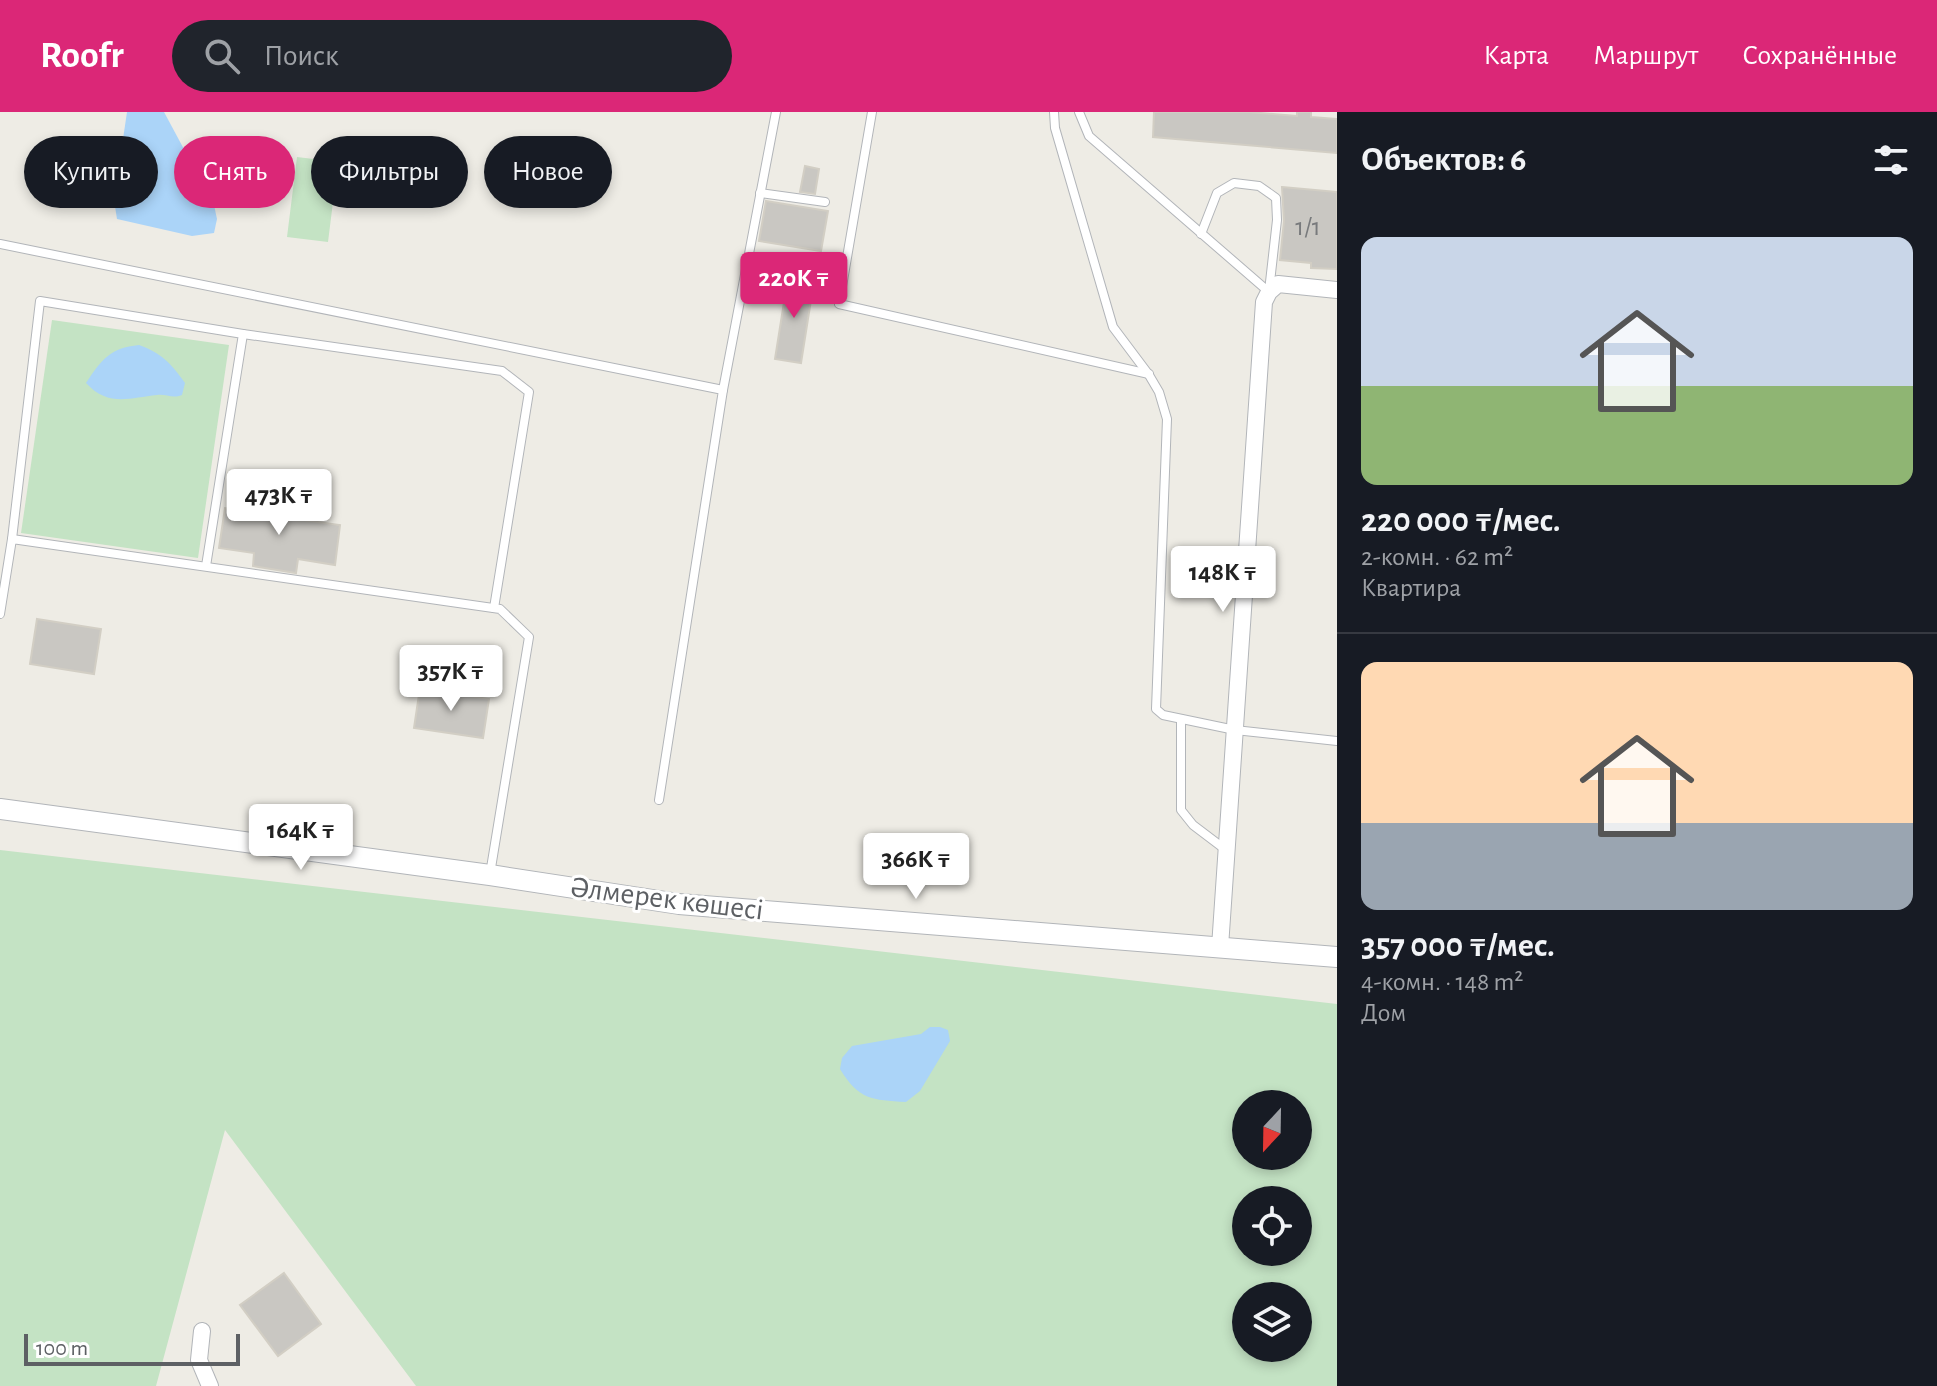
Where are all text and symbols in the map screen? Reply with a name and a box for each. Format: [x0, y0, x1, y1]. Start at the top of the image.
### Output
search box [172, 20, 732, 92]
icon: search [200, 34, 244, 78]
text: Roofr [40, 37, 124, 75]
text: Поиск [264, 41, 339, 71]
text: Карта [1483, 42, 1549, 70]
text: Маршрут [1593, 42, 1698, 70]
text: Сохранённые [1742, 42, 1897, 70]
chip: Купить [24, 136, 158, 208]
chip: Снять [174, 136, 295, 208]
chip: Фильтры [311, 136, 468, 208]
chip: Новое [484, 136, 612, 208]
icon: filters [1869, 138, 1913, 182]
text: Объектов: 6 [1361, 143, 1526, 177]
house number: 1/1 [1295, 214, 1321, 240]
pin: 220K ₸ [729, 252, 859, 320]
text: 220K ₸ [758, 265, 830, 291]
icon: home [1565, 289, 1709, 433]
pin: 473K ₸ [214, 469, 344, 537]
text: 473K ₸ [245, 482, 313, 508]
text: 220 000 ₸/мес. [1361, 504, 1560, 538]
text: 2-комн. · 62 m² [1361, 544, 1513, 570]
pin: 148K ₸ [1158, 546, 1288, 614]
text: 148K ₸ [1189, 559, 1257, 585]
text: Квартира [1361, 575, 1461, 601]
pin: 357K ₸ [386, 645, 516, 713]
text: 357K ₸ [418, 658, 484, 684]
icon: home [1565, 714, 1709, 858]
pin: 164K ₸ [236, 804, 366, 872]
text: 164K ₸ [267, 817, 335, 843]
pin: 366K ₸ [851, 833, 981, 901]
text: 366K ₸ [881, 846, 951, 872]
street label: Әлмерек көшесі [569, 872, 765, 926]
text: 357 000 ₸/мес. [1361, 929, 1555, 963]
text: 4-комн. · 148 m² [1361, 969, 1523, 995]
text: Дом [1361, 1000, 1406, 1026]
north arrow [1232, 1090, 1312, 1170]
map controls [1232, 1090, 1312, 1362]
button: locate [1232, 1186, 1312, 1266]
button: layers [1232, 1282, 1312, 1362]
scale bar [24, 1330, 240, 1366]
text: 100 m [36, 1337, 88, 1359]

